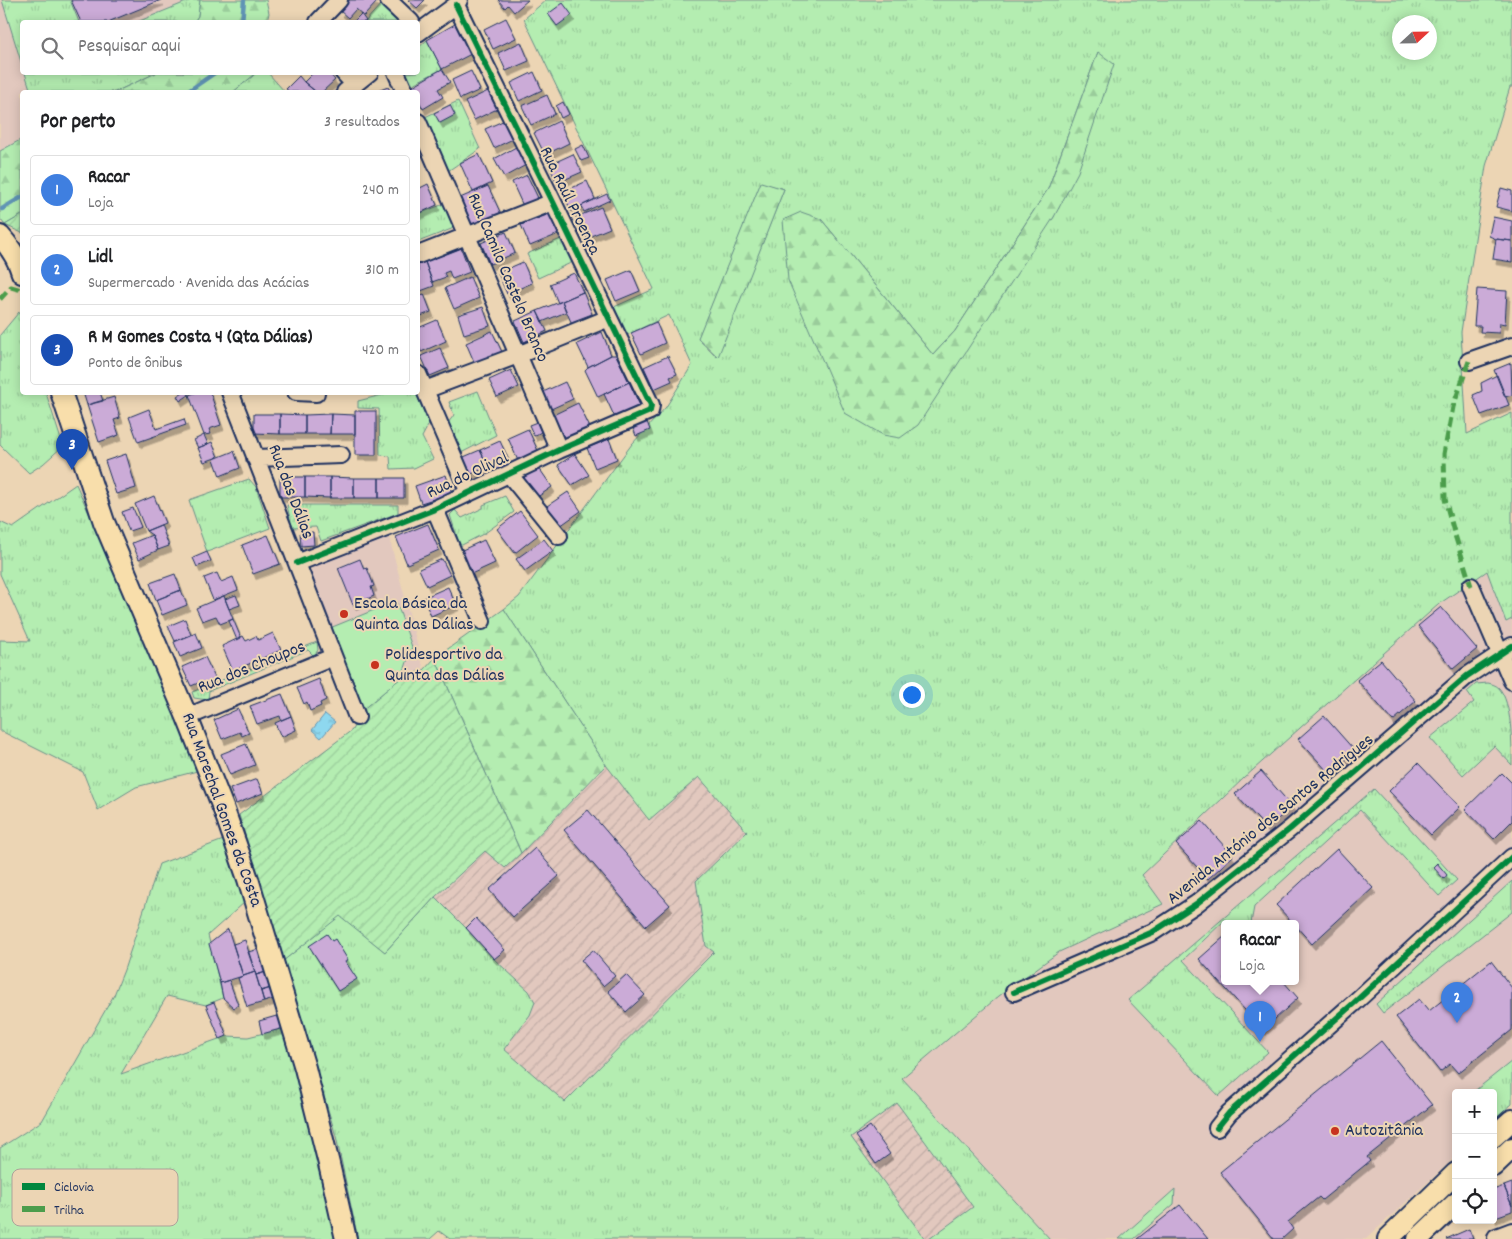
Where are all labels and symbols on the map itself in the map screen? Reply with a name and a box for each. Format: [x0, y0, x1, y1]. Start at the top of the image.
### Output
north arrow [1392, 15, 1437, 60]
street label: Rua Raúl Proença [532, 143, 606, 260]
street label: Rua Camilo Castelo Branco [460, 190, 554, 366]
pin: 3 [56, 429, 88, 470]
street label: Rua das Dálias [260, 441, 320, 543]
street label: Rua do Olival [423, 446, 514, 506]
place label: Escola Básica da Quinta das Dálias [354, 592, 474, 638]
marker: Escola Básica da Quinta das Dálias [338, 608, 350, 620]
street label: Rua dos Choupos [194, 635, 310, 701]
place label: Polidesportivo da Quinta das Dálias [385, 643, 505, 689]
marker: Polidesportivo da Quinta das Dálias [369, 659, 381, 671]
your location [899, 682, 925, 708]
street label: Rua Marechal Gomes da Costa [174, 710, 268, 911]
street label: Avenida António dos Santos Rodrigues [1162, 728, 1380, 912]
pin: 2 [1441, 982, 1473, 1023]
pin: 1 [1244, 1001, 1276, 1042]
place label: Autozitânia [1345, 1119, 1424, 1144]
marker: Autozitânia [1329, 1125, 1341, 1137]
legend [12, 1169, 178, 1226]
text: Ciclovia [54, 1178, 94, 1198]
text: Trilha [54, 1201, 84, 1221]

